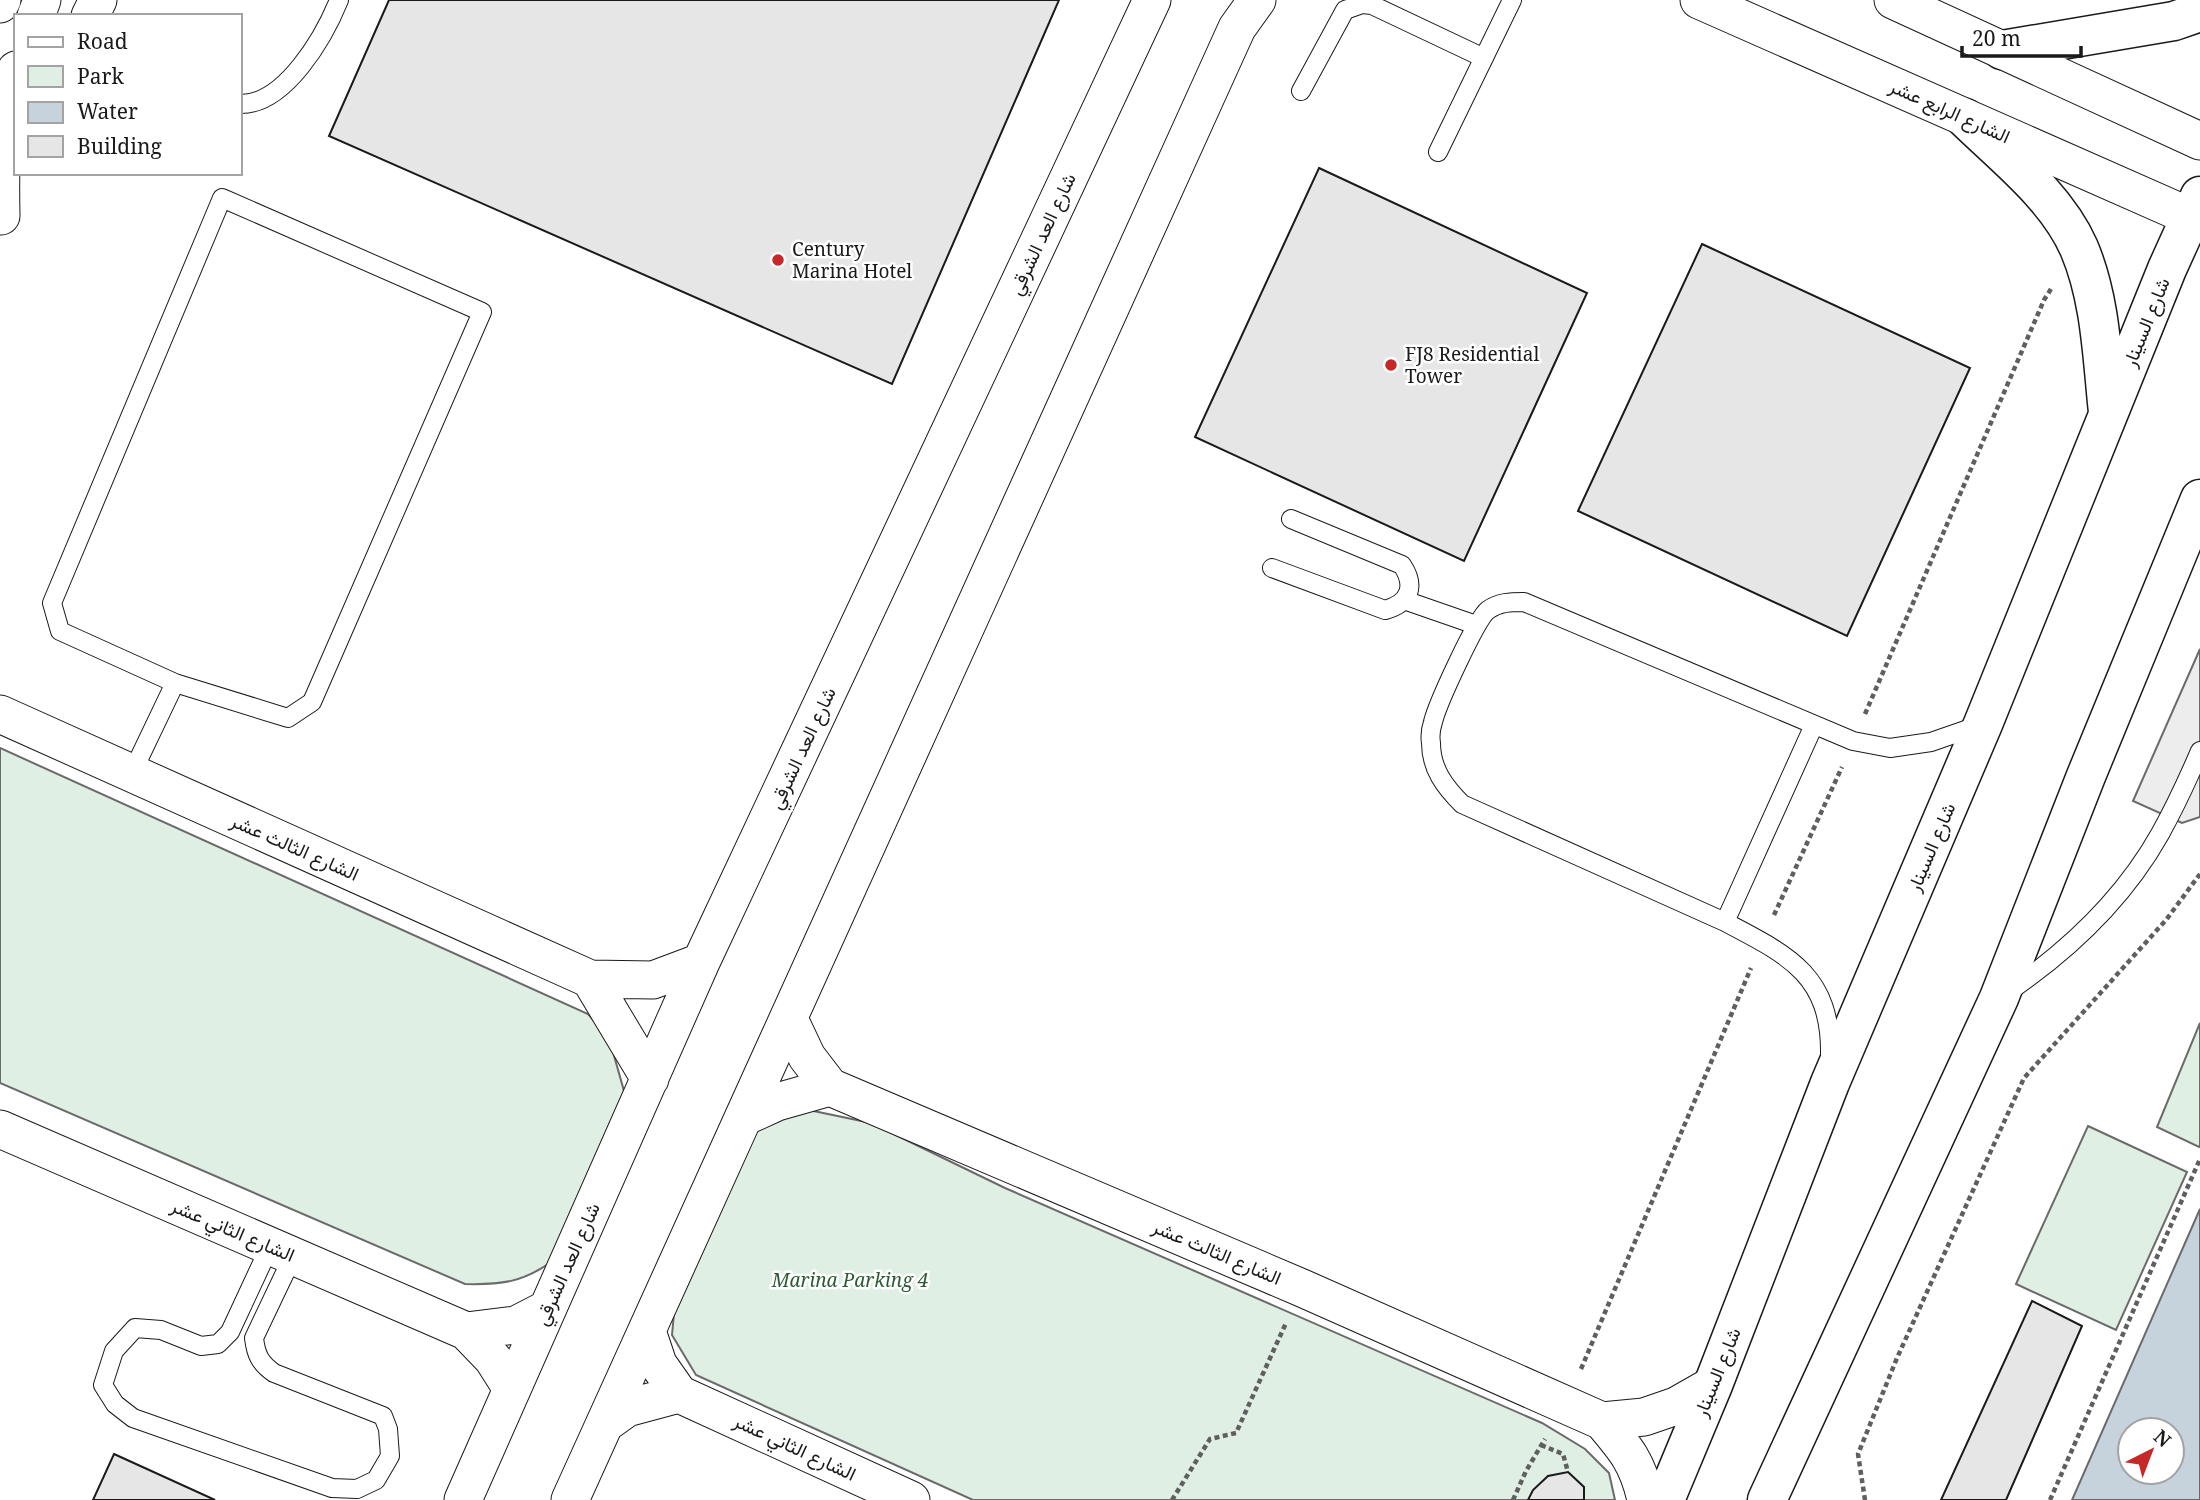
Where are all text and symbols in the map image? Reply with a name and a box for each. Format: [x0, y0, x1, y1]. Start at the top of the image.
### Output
legend [14, 14, 242, 175]
scale bar [1962, 14, 2081, 58]
text: 20 m [1972, 24, 2021, 52]
text: Road [77, 27, 128, 55]
text: Park [77, 62, 124, 90]
street label: الشارع الرابع عشر [1884, 72, 2015, 150]
text: Water [77, 97, 138, 125]
text: Building [77, 132, 162, 160]
street label: شارع العد الشرقي [1002, 169, 1084, 301]
place label: Century Marina Hotel [792, 236, 912, 284]
marker: Century Marina Hotel [770, 252, 786, 268]
street label: شارع السينار [2116, 274, 2176, 371]
place label: FJ8 Residential Tower [1405, 341, 1539, 389]
marker: FJ8 Residential Tower [1383, 357, 1399, 373]
street label: شارع العد الشرقي [762, 683, 844, 815]
street label: شارع السينار [1900, 799, 1961, 896]
street label: الشارع الثالث عشر [226, 807, 363, 887]
street label: الشارع الثاني عشر [165, 1192, 299, 1271]
street label: شارع العد الشرقي [528, 1198, 608, 1331]
street label: الشارع الثالث عشر [1148, 1213, 1285, 1291]
park label: Marina Parking 4 [771, 1267, 928, 1293]
street label: شارع السينار [1687, 1324, 1747, 1421]
street label: الشارع الثاني عشر [727, 1407, 860, 1489]
north arrow [2116, 1416, 2186, 1486]
text: N [2148, 1424, 2177, 1453]

